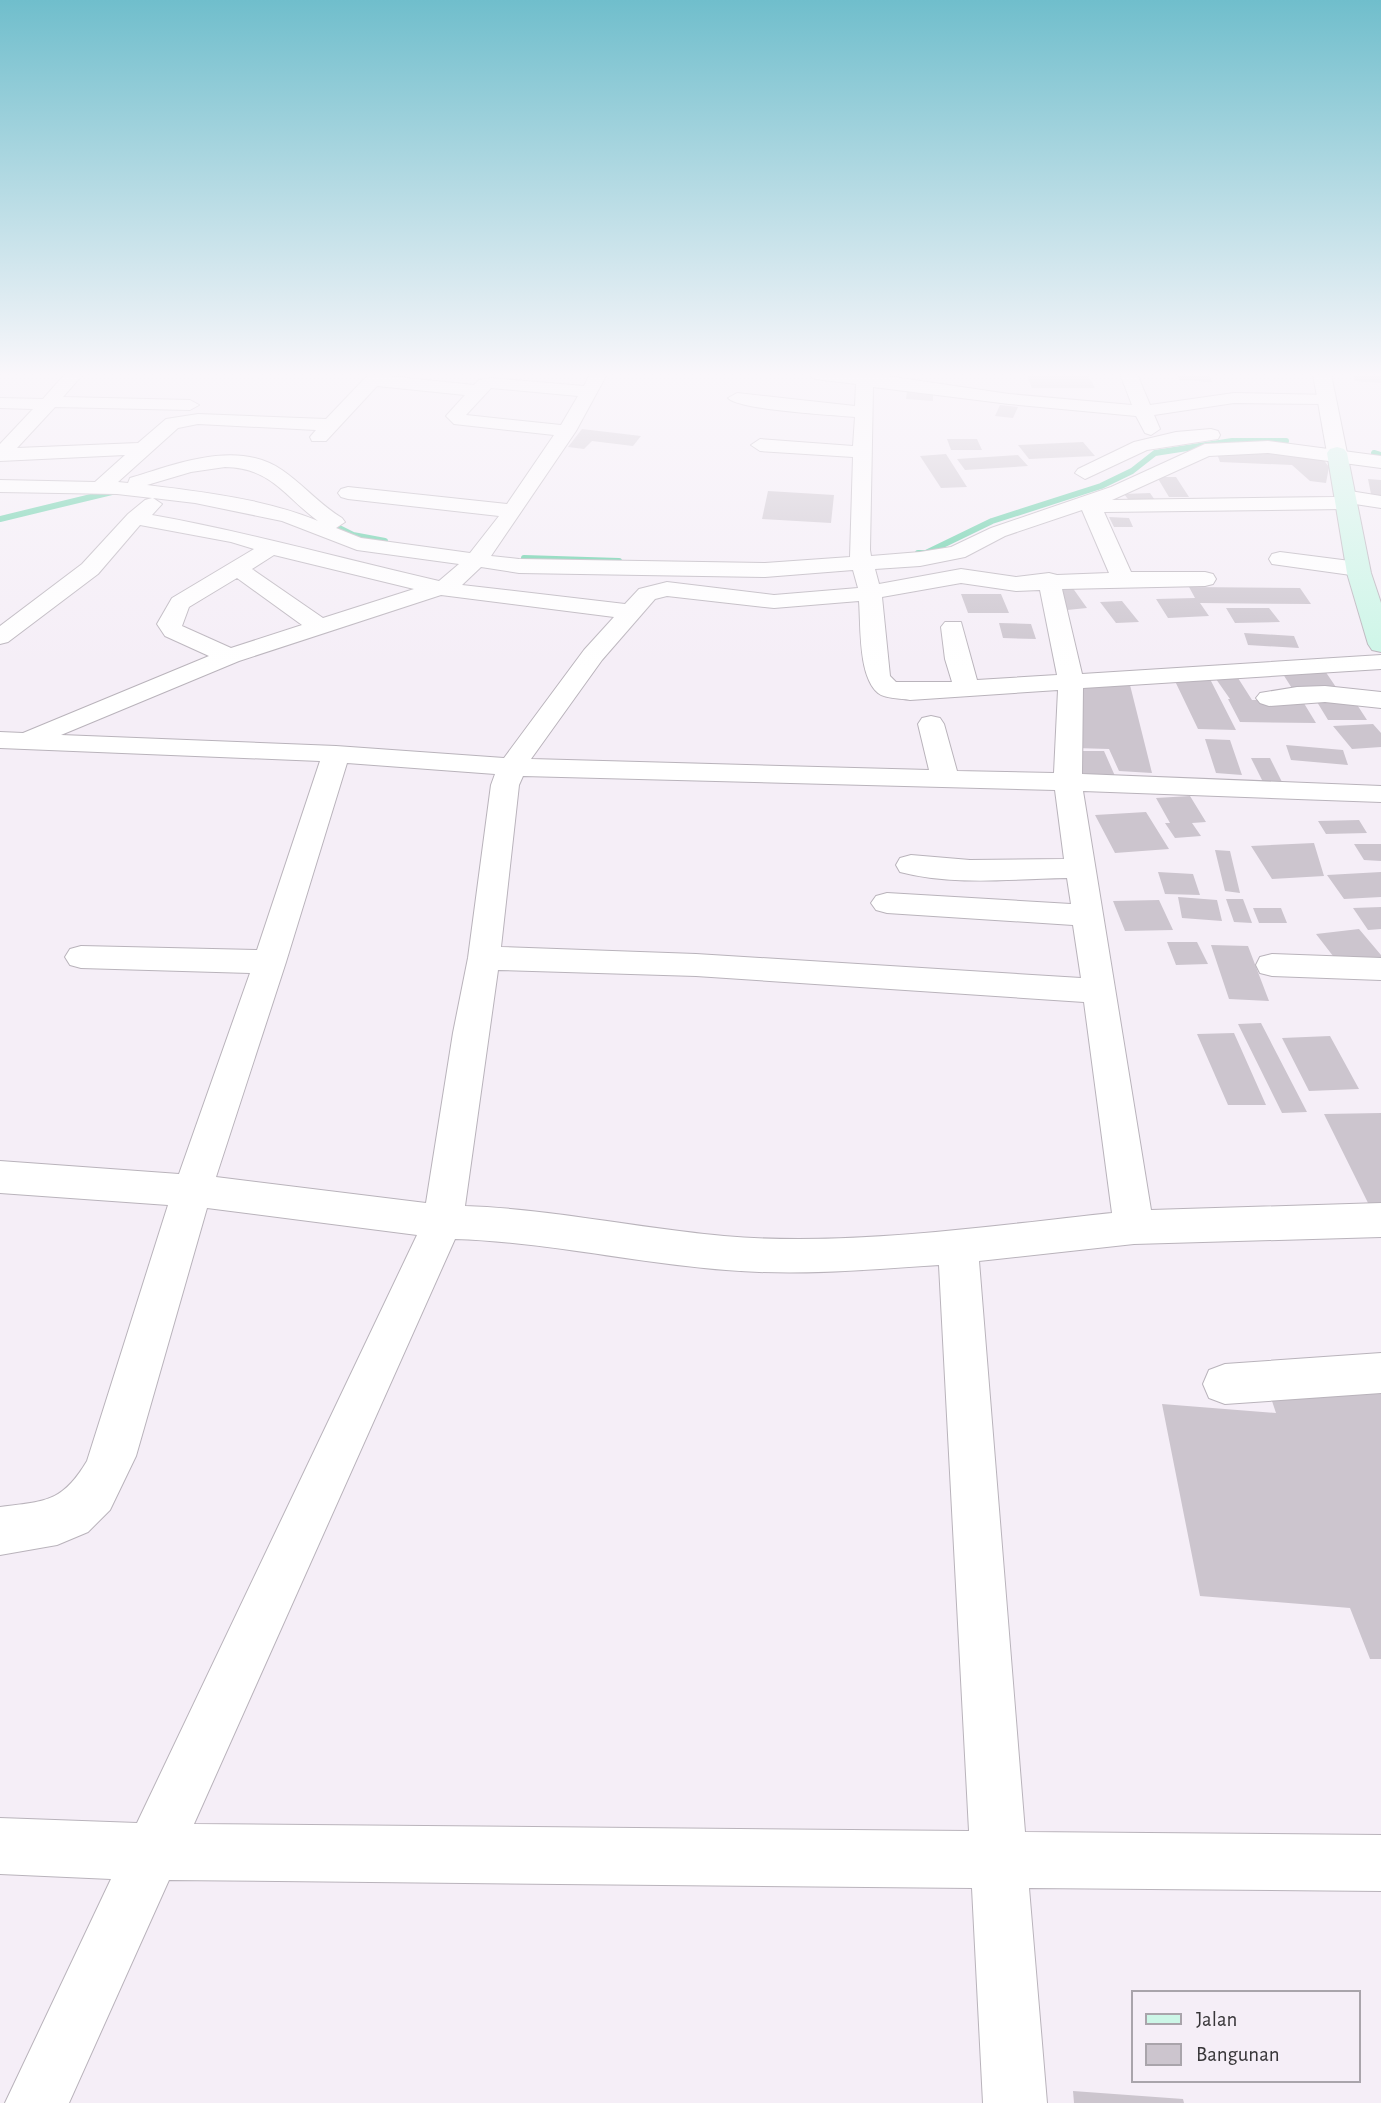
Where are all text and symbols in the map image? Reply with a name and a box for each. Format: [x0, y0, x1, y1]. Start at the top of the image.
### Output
legend [1132, 1991, 1360, 2082]
text: Jalan [1196, 2009, 1237, 2030]
text: Bangunan [1196, 2044, 1280, 2065]

